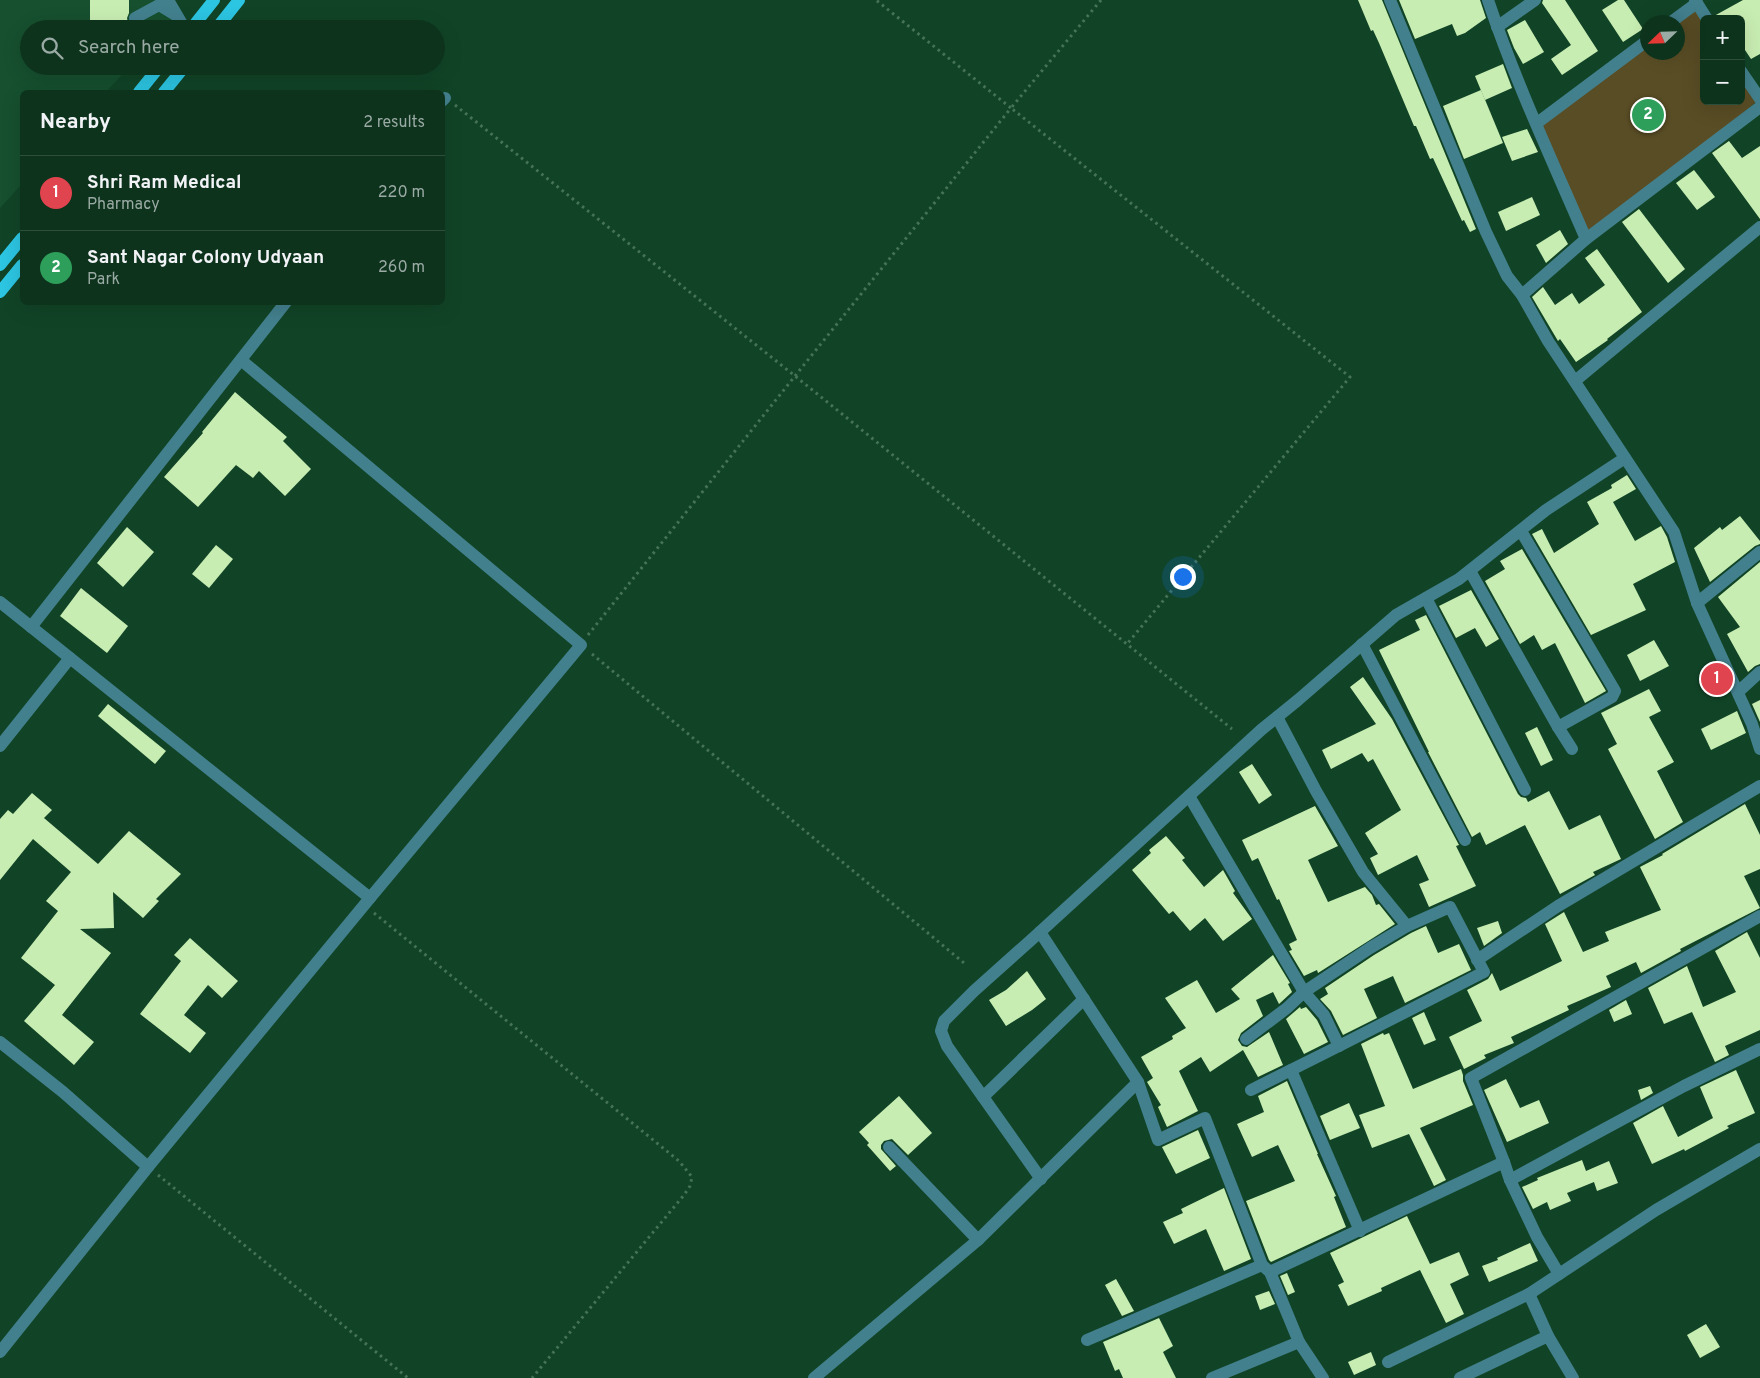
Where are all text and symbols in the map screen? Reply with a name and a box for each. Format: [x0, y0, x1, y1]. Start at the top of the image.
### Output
north arrow [1640, 15, 1685, 60]
map controls [1700, 15, 1745, 105]
button: + [1700, 15, 1745, 60]
search box [20, 20, 445, 75]
icon: search [38, 34, 66, 62]
text: Search here [78, 36, 180, 60]
button: − [1700, 60, 1745, 105]
pin: 2 [1632, 96, 1664, 134]
text: Nearby [40, 109, 111, 136]
text: 2 results [363, 113, 425, 133]
text: Shri Ram Medical [87, 171, 242, 195]
text: 1 [53, 183, 59, 203]
text: 220 m [378, 183, 425, 203]
text: Pharmacy [87, 195, 160, 215]
text: Sant Nagar Colony Udyaan [87, 246, 324, 270]
text: 2 [51, 258, 61, 278]
text: 260 m [378, 258, 425, 278]
text: Park [87, 270, 120, 290]
your location [1170, 564, 1196, 590]
pin: 1 [1701, 660, 1733, 698]

